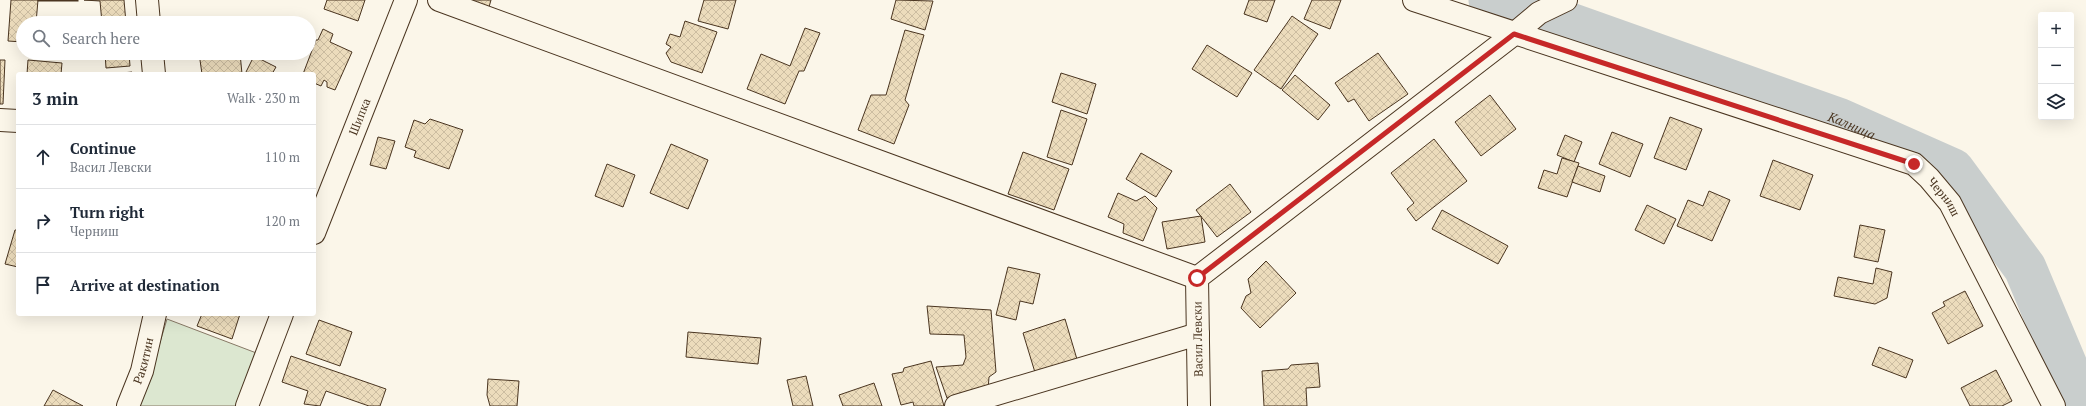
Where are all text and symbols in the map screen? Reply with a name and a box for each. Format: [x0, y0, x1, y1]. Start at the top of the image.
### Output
map controls [2038, 12, 2074, 120]
button: + [2038, 12, 2074, 48]
search box [16, 16, 316, 60]
icon: search [30, 27, 52, 49]
text: Search here [62, 28, 140, 48]
button: − [2038, 48, 2074, 84]
button: layers [2038, 84, 2074, 120]
text: 3 min [32, 87, 79, 110]
text: Walk · 230 m [227, 89, 300, 107]
street label: Шипка [345, 96, 373, 137]
water label: Калница [1825, 107, 1878, 143]
text: Continue [70, 138, 136, 158]
icon: ahead [32, 146, 54, 168]
text: 110 m [265, 148, 300, 166]
route end [1905, 155, 1923, 173]
text: Васил Левски [70, 158, 152, 176]
street label: Черниш [1925, 174, 1964, 219]
text: Turn right [70, 202, 145, 222]
icon: right [32, 210, 54, 232]
text: 120 m [265, 212, 300, 230]
text: Черниш [70, 222, 119, 240]
route start [1188, 269, 1206, 287]
icon: arrive [32, 274, 54, 296]
text: Arrive at destination [70, 275, 220, 295]
street label: Васил Левски [1189, 301, 1206, 377]
street label: Ракитин [130, 336, 156, 386]

